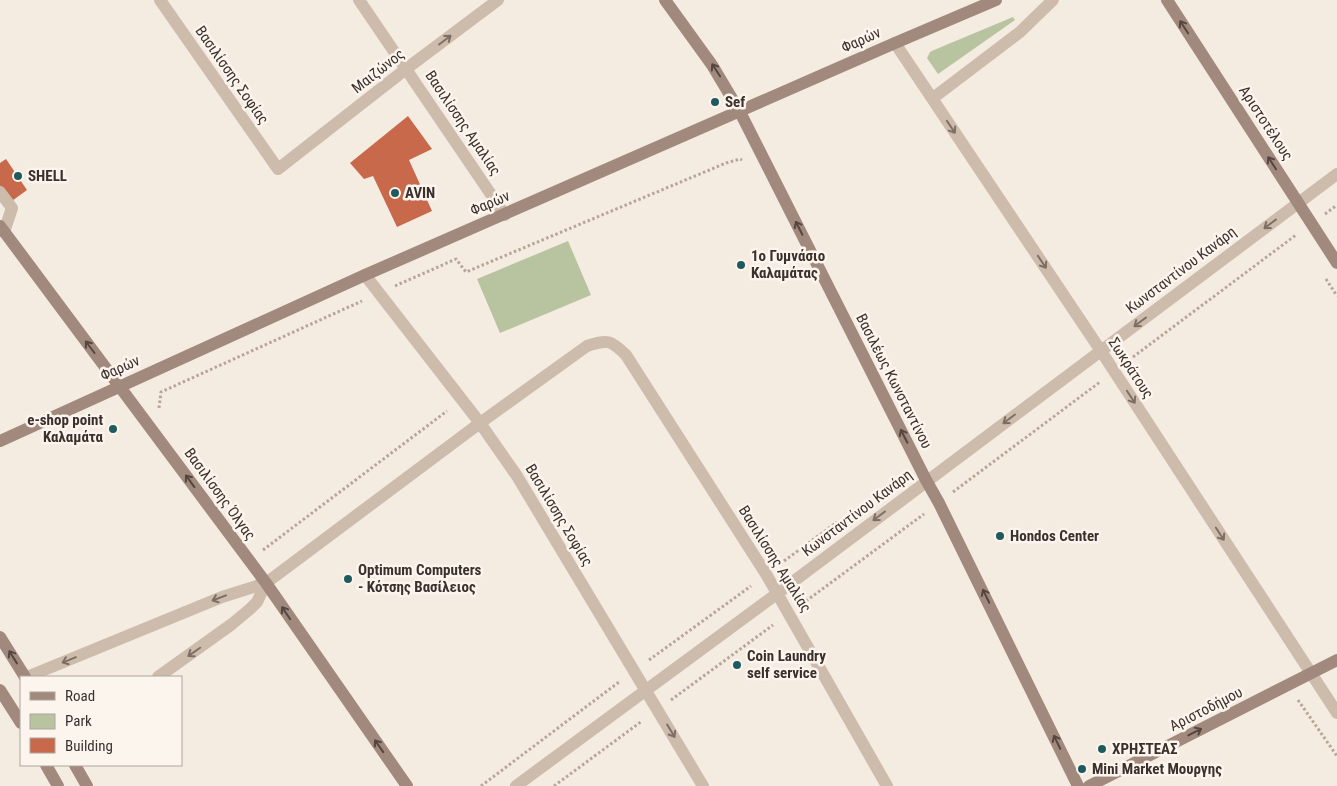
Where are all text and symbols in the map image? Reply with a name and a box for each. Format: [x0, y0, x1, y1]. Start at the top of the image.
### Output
one-way arrow [1179, 20, 1189, 34]
street label: Βασιλίσσης Σοφίας [191, 22, 273, 128]
street label: Φαρών [838, 23, 884, 57]
one-way arrow [438, 34, 451, 45]
street label: Μαιζώνος [348, 45, 408, 97]
one-way arrow [710, 63, 720, 77]
street label: Βασιλίσσης Αμαλίας [421, 67, 505, 179]
street label: Αριστοτέλους [1235, 82, 1297, 164]
place label: Sef [725, 93, 745, 111]
marker: Sef [709, 96, 721, 108]
one-way arrow [946, 119, 956, 133]
one-way arrow [1267, 157, 1277, 171]
place label: SHELL [28, 167, 67, 185]
marker: SHELL [12, 170, 24, 182]
place label: AVIN [405, 184, 435, 202]
street label: Φαρών [467, 186, 513, 219]
marker: AVIN [389, 187, 401, 199]
one-way arrow [1263, 219, 1277, 229]
one-way arrow [794, 221, 804, 236]
street label: Κωνσταντίνου Κανάρη [1122, 223, 1240, 317]
place label: 1ο Γυμνάσιο Καλαμάτας [751, 247, 825, 282]
one-way arrow [1036, 255, 1047, 269]
marker: 1ο Γυμνάσιο Καλαμάτας [735, 259, 747, 271]
street label: Βασιλέως Κωνσταντίνου [852, 311, 936, 451]
one-way arrow [1134, 316, 1147, 327]
street label: Σωκράτους [1105, 334, 1157, 402]
one-way arrow [85, 341, 96, 354]
street label: Φαρών [97, 351, 143, 385]
one-way arrow [1126, 390, 1136, 404]
place label: e-shop point Καλαμάτα [27, 411, 104, 446]
one-way arrow [1003, 413, 1017, 424]
marker: e-shop point Καλαμάτα [107, 423, 119, 435]
one-way arrow [899, 429, 908, 444]
street label: Βασιλίσσης Όλγας [181, 444, 259, 544]
street label: Βασιλίσσης Σοφίας [521, 461, 597, 569]
street label: Κωνσταντίνου Κανάρη [798, 466, 916, 560]
one-way arrow [185, 475, 196, 488]
street label: Βασιλίσσης Αμαλίας [735, 502, 815, 616]
one-way arrow [872, 511, 886, 521]
one-way arrow [1215, 526, 1225, 540]
place label: Hondos Center [1010, 527, 1099, 545]
marker: Hondos Center [994, 530, 1006, 542]
place label: Optimum Computers - Κότσης Βασίλειος [358, 561, 482, 596]
marker: Optimum Computers - Κότσης Βασίλειος [342, 573, 354, 585]
one-way arrow [981, 589, 990, 604]
one-way arrow [212, 594, 227, 603]
one-way arrow [281, 606, 291, 620]
one-way arrow [187, 647, 201, 657]
place label: Coin Laundry self service [747, 647, 826, 682]
one-way arrow [7, 651, 17, 665]
one-way arrow [62, 656, 77, 665]
marker: Coin Laundry self service [731, 659, 743, 671]
legend [20, 676, 182, 766]
street label: Αριστοδήμου [1166, 683, 1246, 735]
text: Road [65, 687, 95, 705]
text: Park [65, 712, 92, 730]
one-way arrow [666, 724, 676, 738]
one-way arrow [1187, 727, 1202, 737]
one-way arrow [1052, 735, 1062, 750]
text: Building [65, 737, 113, 755]
one-way arrow [374, 739, 384, 753]
place label: ΧΡΗΣΤΕΑΣ [1112, 740, 1178, 758]
marker: ΧΡΗΣΤΕΑΣ [1096, 743, 1108, 755]
place label: Mini Market Μουργης [1092, 760, 1222, 778]
marker: Mini Market Μουργης [1076, 763, 1088, 775]

